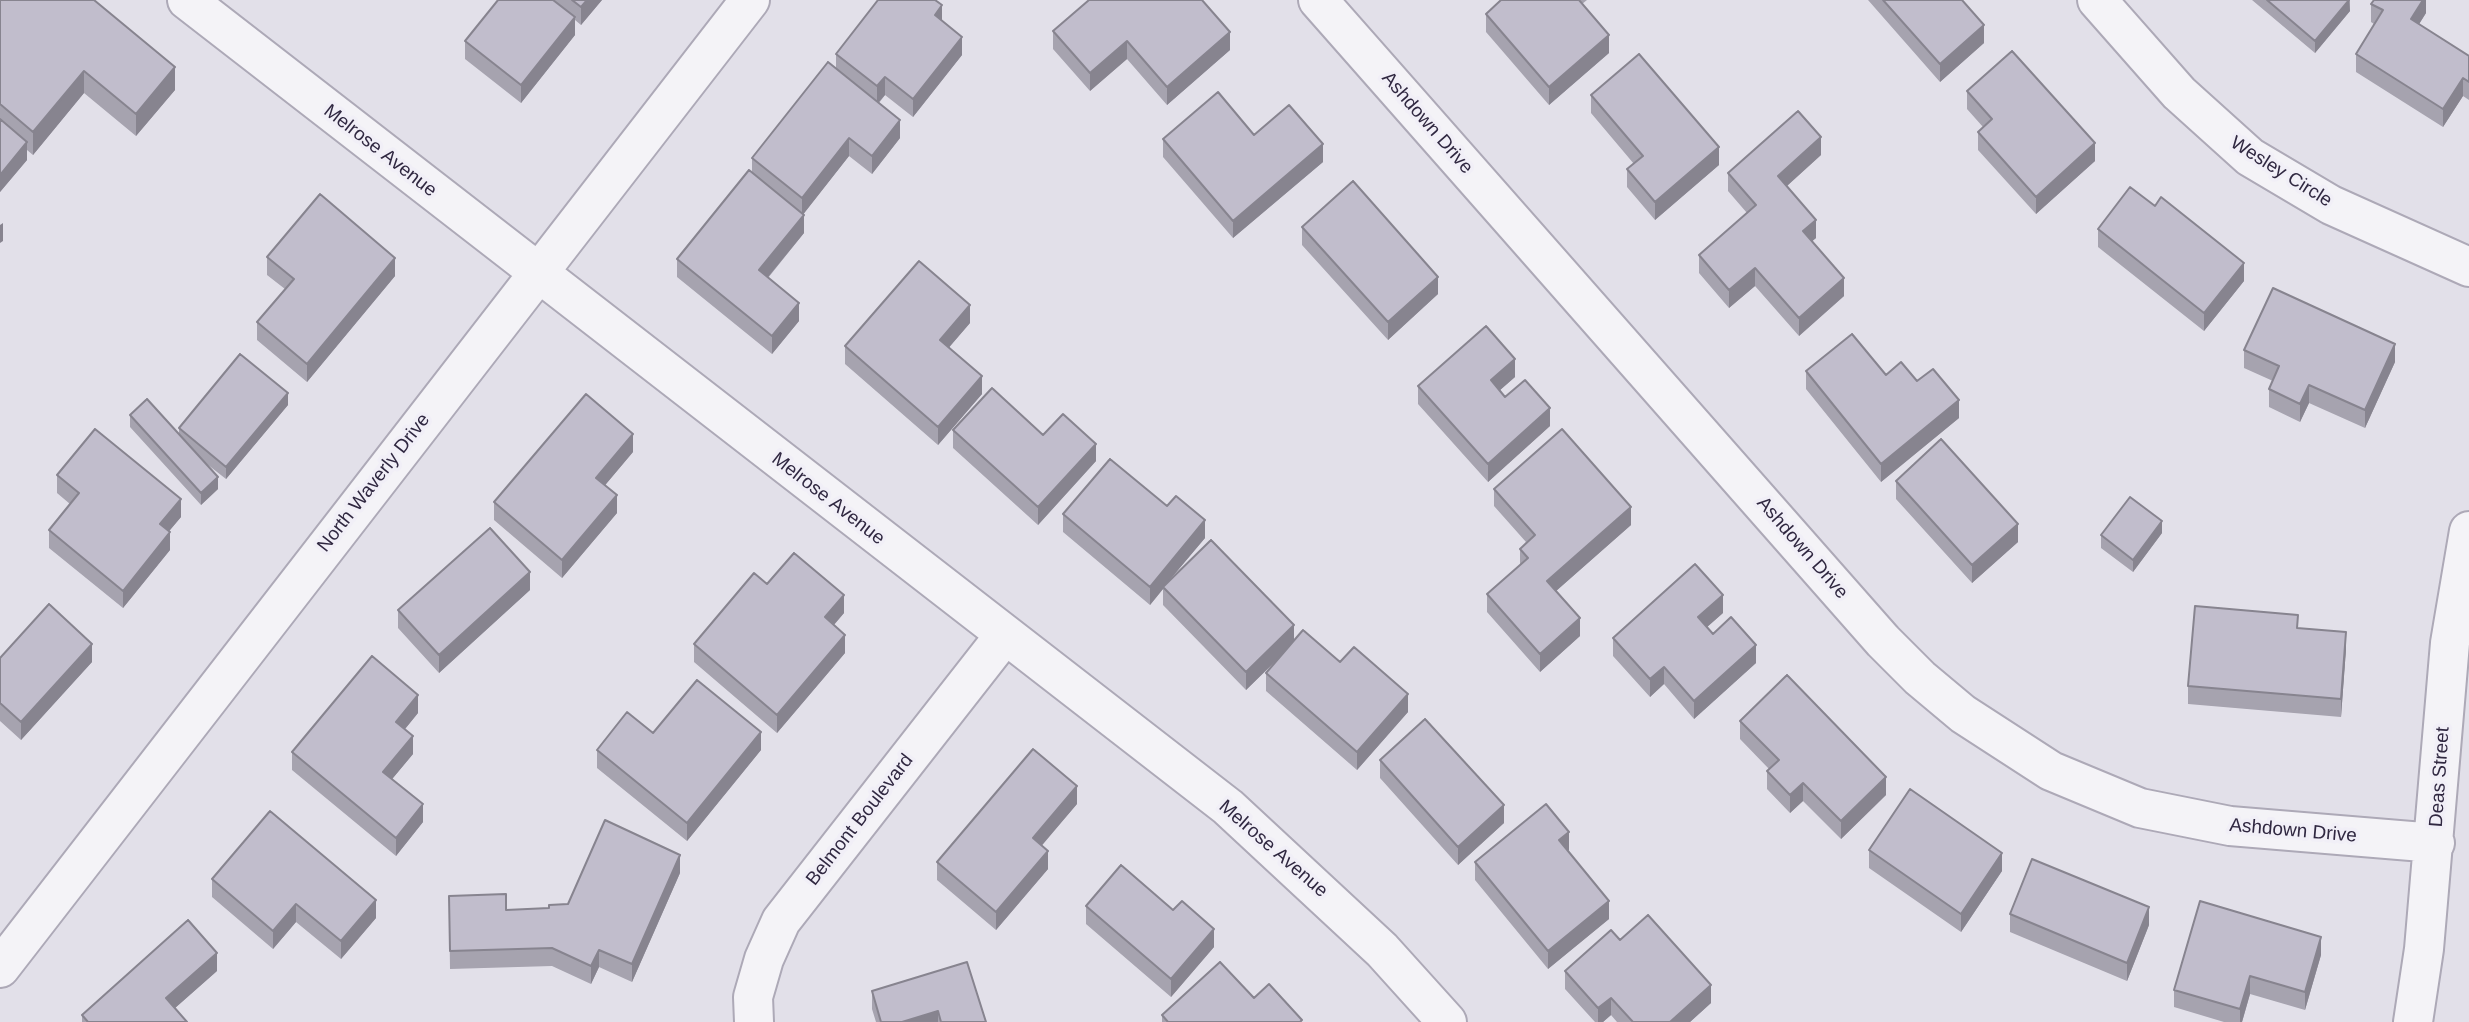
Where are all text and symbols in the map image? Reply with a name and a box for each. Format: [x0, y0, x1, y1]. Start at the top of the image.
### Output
street label: Ashdown Drive [1376, 67, 1478, 179]
street label: Melrose Avenue [319, 100, 441, 202]
street label: Wesley Circle [2226, 132, 2336, 212]
street label: North Waverly Drive [313, 409, 435, 557]
street label: Melrose Avenue [767, 448, 889, 550]
street label: Ashdown Drive [1751, 492, 1853, 604]
street label: Deas Street [2425, 726, 2455, 828]
street label: Belmont Boulevard [802, 750, 918, 890]
street label: Melrose Avenue [1214, 795, 1332, 903]
street label: Ashdown Drive [2228, 814, 2358, 848]

